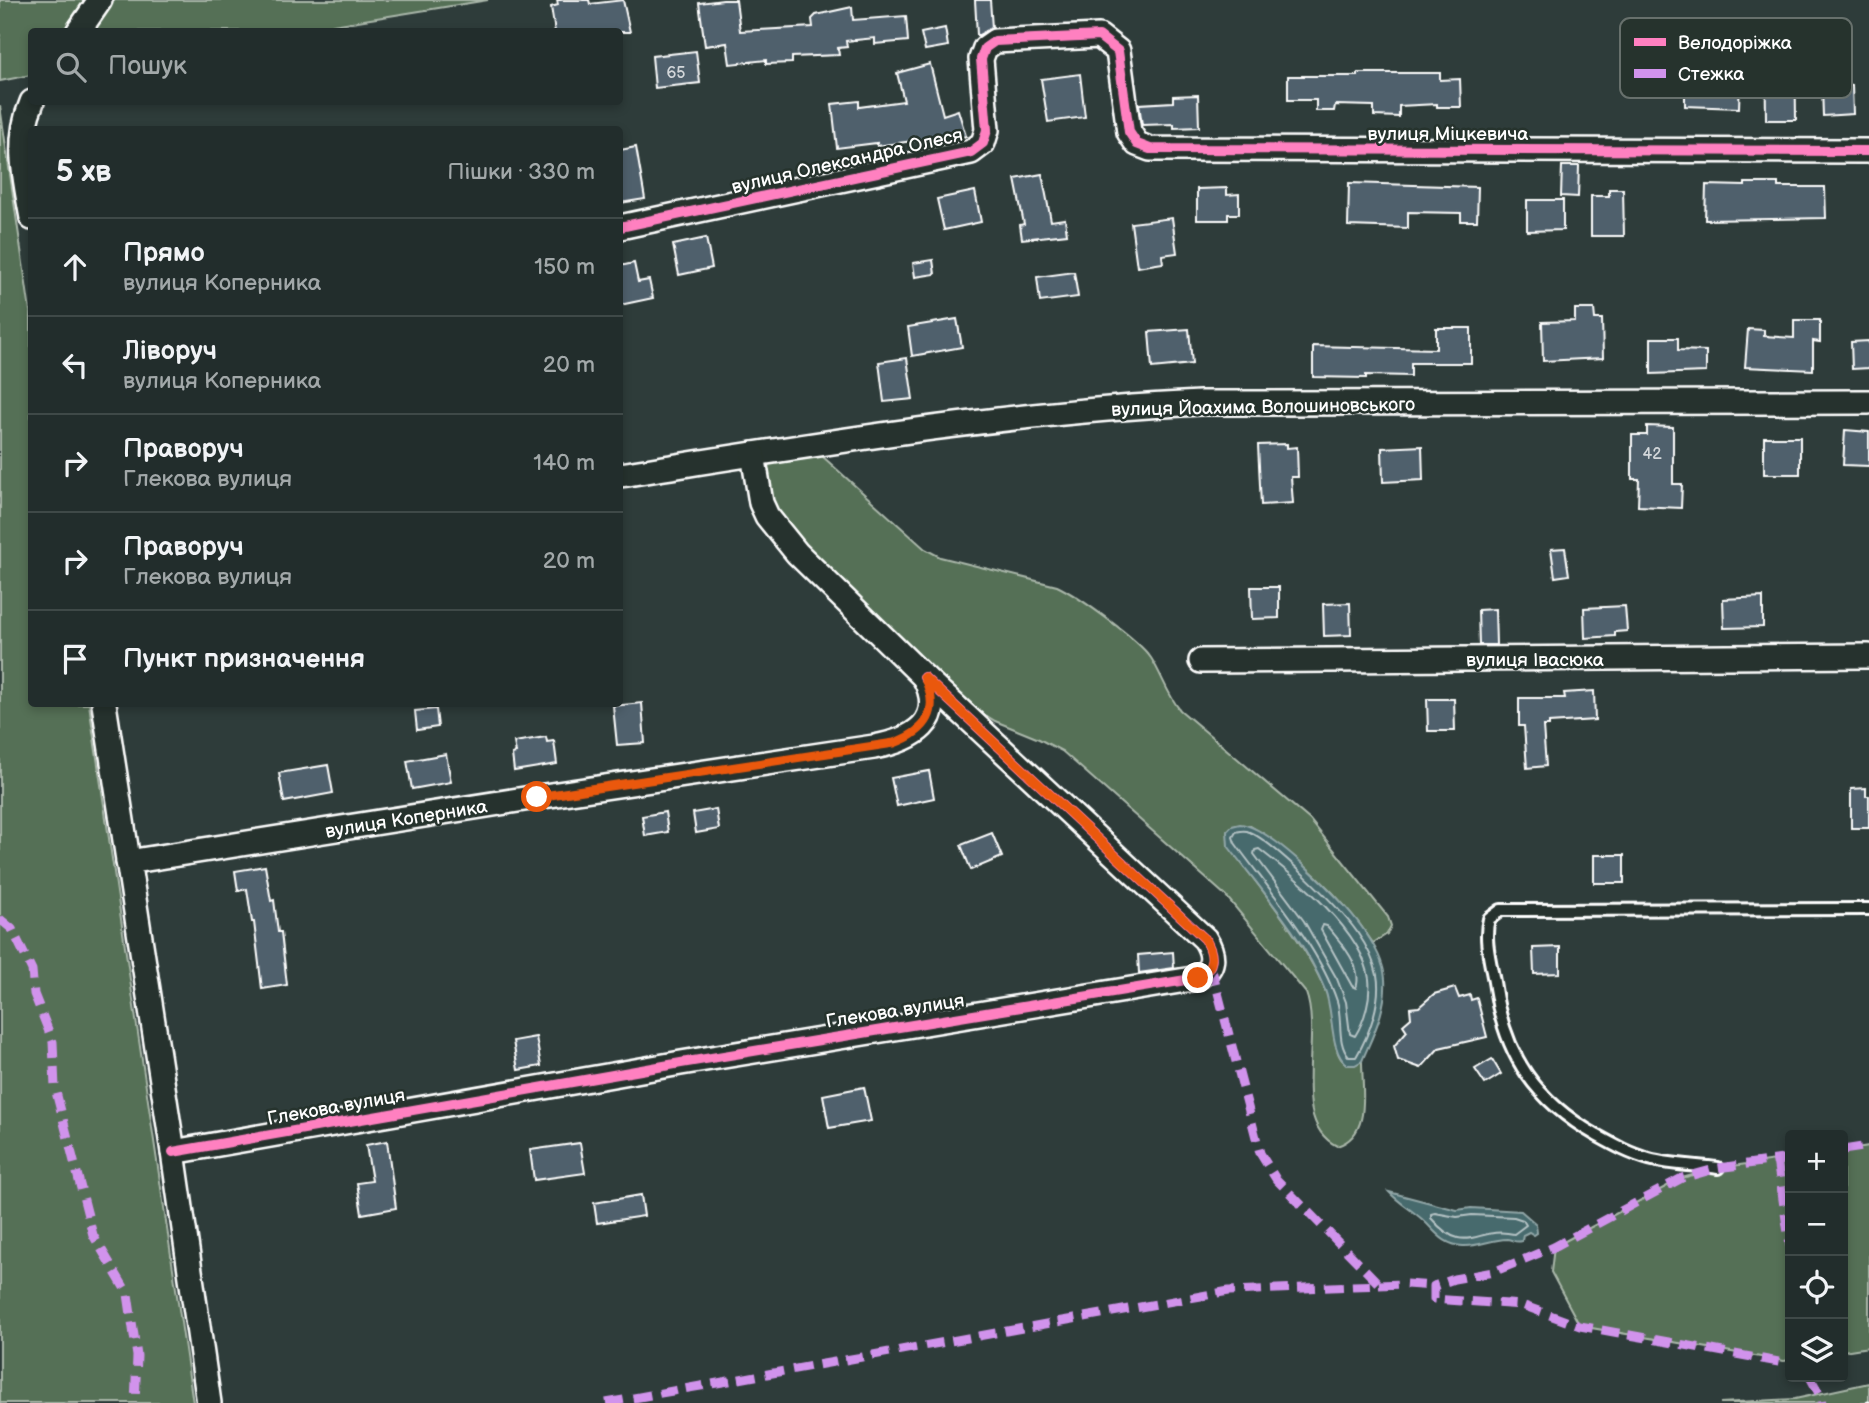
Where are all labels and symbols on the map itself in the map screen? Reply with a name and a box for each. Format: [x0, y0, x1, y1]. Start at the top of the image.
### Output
legend [1620, 18, 1852, 98]
text: Велодоріжка [1678, 32, 1792, 55]
text: Стежка [1678, 63, 1745, 86]
house number: 65 [667, 64, 685, 83]
street label: вулиця Міцкевича [1368, 123, 1529, 146]
street label: вулиця Олександра Олеся [729, 124, 965, 199]
street label: вулиця Йоахима Волошиновського [1111, 393, 1415, 422]
house number: 42 [1642, 445, 1662, 464]
street label: вулиця Івасюка [1466, 649, 1604, 672]
route start [521, 781, 552, 812]
street label: вулиця Коперника [324, 795, 489, 844]
route end [1182, 962, 1213, 993]
street label: Глекова вулиця [824, 989, 966, 1034]
street label: Глекова вулиця [265, 1084, 407, 1131]

